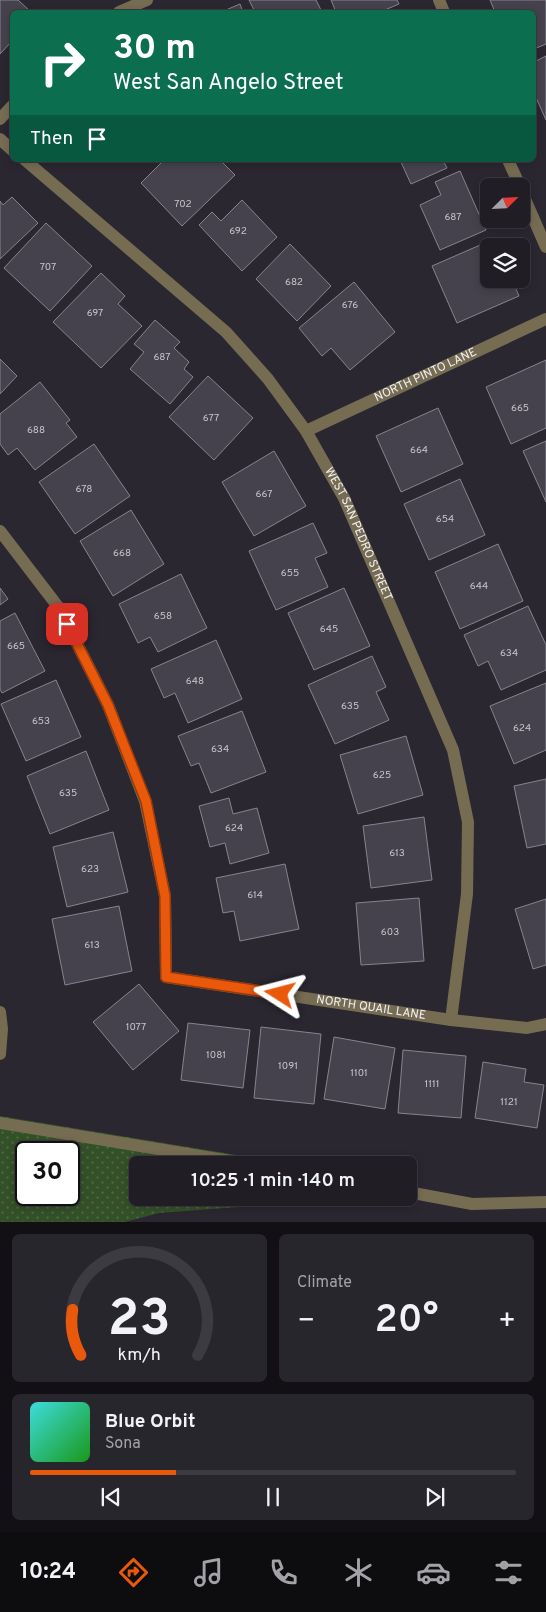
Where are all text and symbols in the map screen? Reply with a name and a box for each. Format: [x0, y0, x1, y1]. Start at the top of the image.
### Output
text: 30 m [113, 27, 196, 71]
icon: right [30, 30, 95, 95]
text: West San Angelo Street [113, 70, 344, 97]
icon: arrive [83, 125, 111, 153]
text: Then [30, 127, 73, 151]
north arrow [480, 178, 530, 228]
map controls [480, 178, 530, 288]
house number: 702 [174, 198, 192, 211]
house number: 687 [444, 211, 462, 224]
house number: 692 [229, 225, 247, 238]
button: layers [480, 238, 530, 288]
house number: 707 [40, 261, 56, 274]
house number: 682 [285, 276, 303, 289]
house number: 676 [342, 299, 358, 312]
house number: 697 [87, 307, 103, 320]
street label: NORTH PINTO LANE [372, 344, 479, 406]
house number: 687 [153, 351, 171, 364]
house number: 665 [511, 402, 529, 415]
house number: 677 [203, 412, 219, 425]
house number: 688 [27, 424, 45, 437]
house number: 664 [410, 444, 428, 457]
street label: WEST SAN PEDRO STREET [320, 465, 396, 604]
house number: 678 [76, 483, 92, 496]
house number: 667 [256, 488, 272, 501]
house number: 654 [436, 513, 454, 526]
house number: 668 [113, 547, 131, 560]
house number: 655 [281, 567, 299, 580]
house number: 644 [470, 580, 488, 593]
pin [46, 603, 88, 645]
icon: arrive [53, 610, 81, 638]
house number: 658 [154, 610, 172, 623]
house number: 645 [320, 623, 338, 636]
house number: 665 [7, 640, 25, 653]
house number: 634 [500, 647, 518, 660]
house number: 648 [186, 675, 204, 688]
house number: 635 [341, 700, 359, 713]
house number: 653 [32, 715, 50, 728]
house number: 624 [513, 722, 531, 735]
house number: 634 [211, 743, 229, 756]
house number: 625 [373, 769, 391, 782]
house number: 635 [59, 787, 77, 800]
house number: 624 [225, 822, 243, 835]
house number: 613 [389, 847, 405, 860]
house number: 623 [81, 863, 99, 876]
house number: 614 [247, 889, 263, 902]
house number: 603 [381, 926, 399, 939]
house number: 613 [84, 939, 100, 952]
position arrow [253, 967, 305, 1019]
street label: NORTH QUAIL LANE [315, 992, 427, 1024]
house number: 1077 [126, 1021, 146, 1034]
house number: 1081 [206, 1049, 226, 1062]
house number: 1091 [278, 1060, 298, 1073]
house number: 1101 [350, 1067, 368, 1080]
house number: 1111 [425, 1078, 439, 1091]
house number: 1121 [500, 1096, 518, 1109]
speed limit sign: 30 [15, 1141, 80, 1206]
text: 10:25 · 1 min · 140 m [191, 1169, 355, 1193]
text: Climate [297, 1273, 352, 1293]
text: 23 [108, 1288, 171, 1354]
text: 20° [375, 1297, 438, 1346]
text: − [297, 1304, 315, 1340]
text: + [498, 1304, 516, 1340]
text: km/h [118, 1344, 161, 1367]
text: Blue Orbit [105, 1410, 195, 1434]
text: Sona [105, 1434, 141, 1454]
icon: previous [97, 1483, 125, 1511]
icon: pause [259, 1483, 287, 1511]
icon: next [421, 1483, 449, 1511]
icon: directions [116, 1555, 151, 1590]
icon: music [191, 1555, 226, 1590]
icon: phone [266, 1555, 301, 1590]
icon: climate [341, 1555, 376, 1590]
icon: car [416, 1555, 451, 1590]
icon: filters [491, 1555, 526, 1590]
text: 10:24 [20, 1559, 76, 1586]

